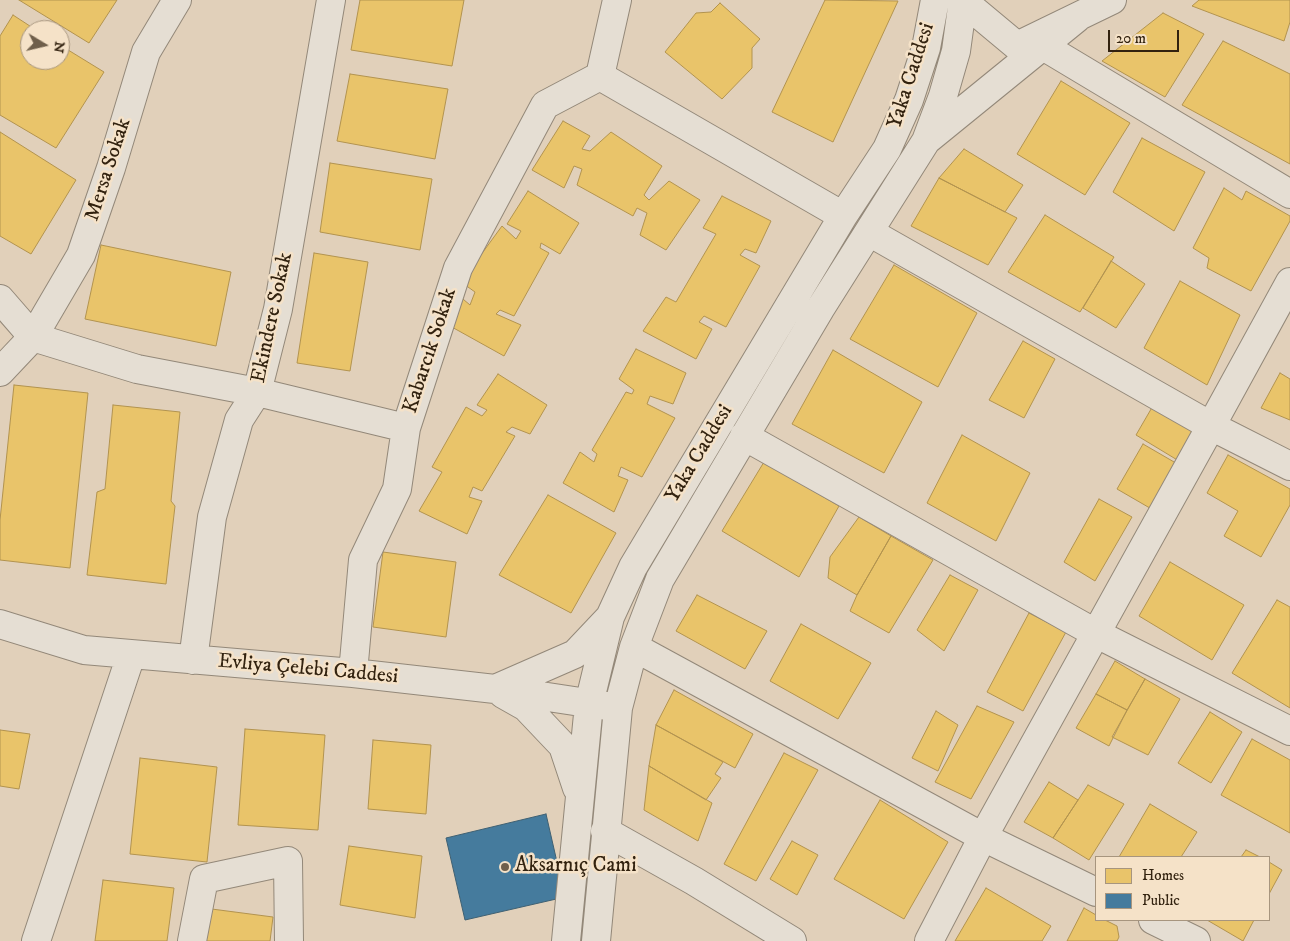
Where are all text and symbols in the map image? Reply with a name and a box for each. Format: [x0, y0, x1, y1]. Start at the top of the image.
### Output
north arrow [20, 20, 70, 70]
street label: Yaka Caddesi [883, 20, 941, 132]
scale bar [1110, 20, 1181, 52]
text: 20 m [1116, 29, 1146, 48]
text: N [49, 40, 69, 54]
street label: Mersa Sokak [81, 115, 137, 225]
street label: Ekindere Sokak [247, 250, 299, 386]
street label: Kabarcık Sokak [399, 285, 463, 417]
street label: Yaka Caddesi [661, 401, 739, 507]
street label: Evliya Çelebi Caddesi [217, 650, 399, 690]
place label: Aksarnıç Cami [515, 854, 637, 880]
legend [1095, 856, 1270, 921]
marker: Aksarnıç Cami [499, 861, 511, 873]
text: Homes [1142, 866, 1184, 885]
text: Public [1142, 891, 1180, 910]

